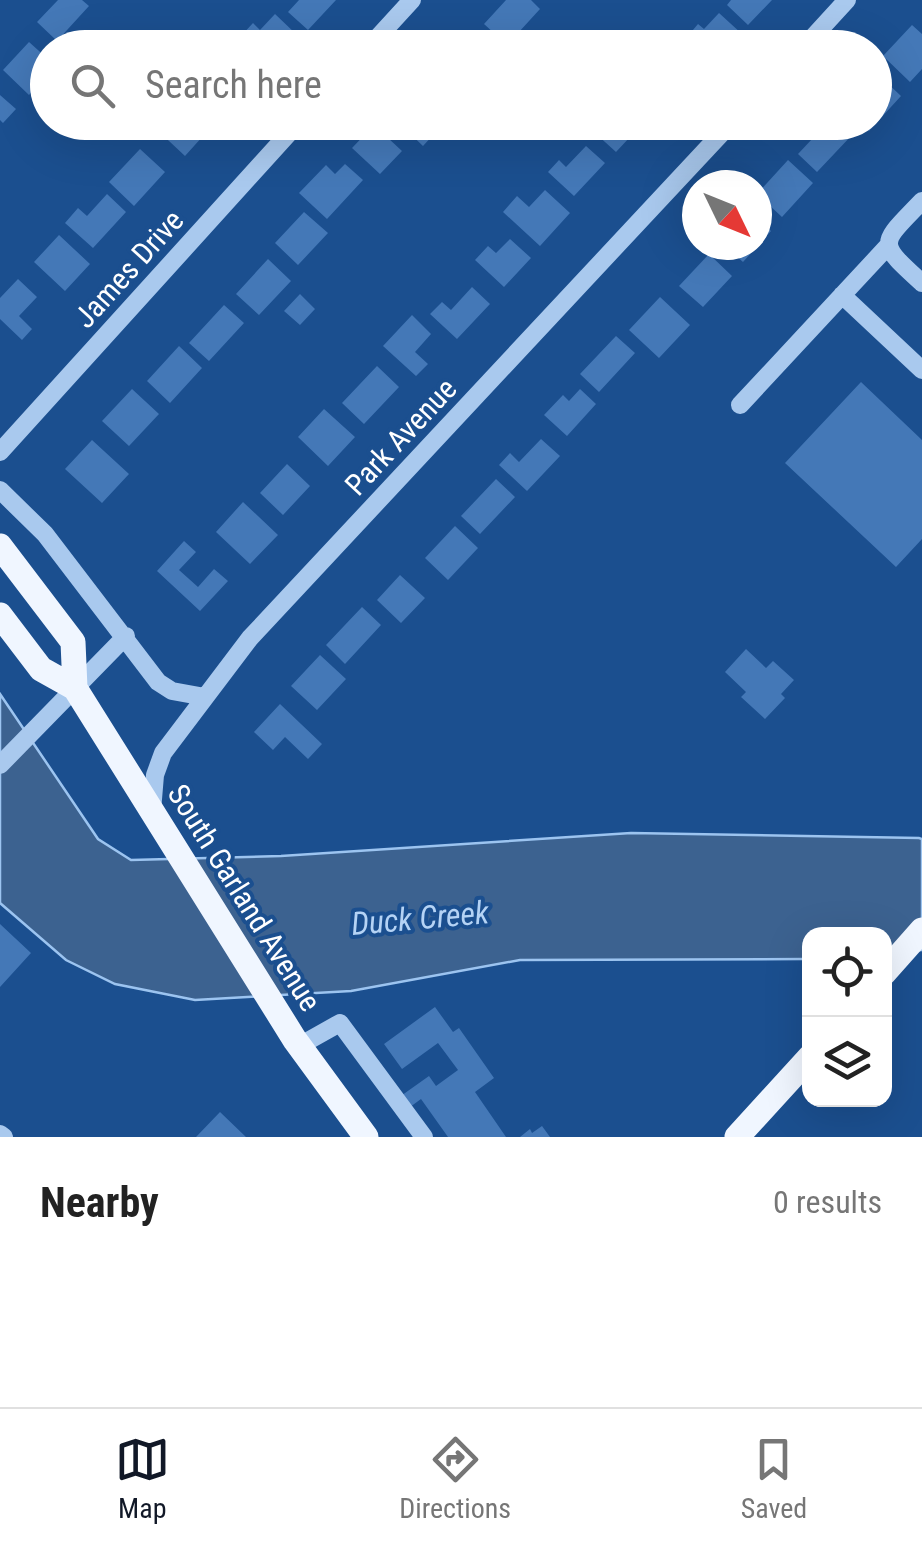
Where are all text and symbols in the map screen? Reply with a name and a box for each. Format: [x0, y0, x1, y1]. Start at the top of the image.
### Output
search box [30, 30, 892, 140]
icon: search [65, 58, 120, 113]
text: Search here [145, 63, 322, 107]
north arrow [682, 170, 772, 260]
street label: James Drive [67, 203, 190, 335]
street label: Park Avenue [338, 371, 463, 502]
street label: South Garland Avenue [161, 778, 328, 1017]
water label: Duck Creek [350, 893, 491, 943]
map controls [802, 927, 892, 1107]
button: locate [802, 927, 892, 1017]
button: layers [802, 1017, 892, 1107]
text: Nearby [40, 1178, 159, 1227]
text: 0 results [773, 1183, 882, 1221]
tab: Map [115, 1432, 170, 1525]
tab: Directions [399, 1432, 511, 1525]
tab: Saved [741, 1432, 807, 1525]

